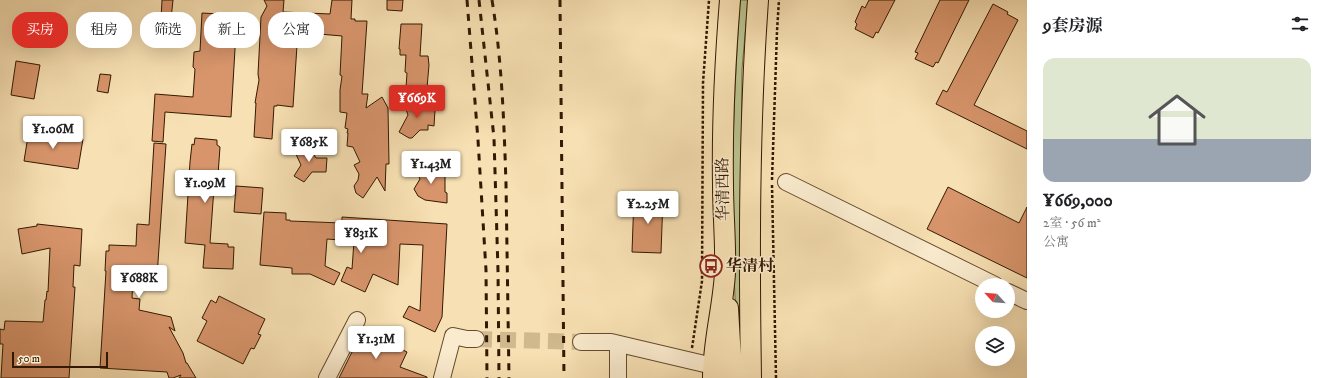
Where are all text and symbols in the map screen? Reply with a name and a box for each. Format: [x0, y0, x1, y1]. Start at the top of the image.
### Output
chip: 买房 [12, 12, 68, 48]
chip: 租房 [76, 12, 132, 48]
chip: 筛选 [140, 12, 196, 48]
chip: 新上 [204, 12, 260, 48]
chip: 公寓 [268, 12, 324, 48]
icon: filters [1289, 13, 1311, 35]
text: 9套房源 [1043, 15, 1102, 37]
icon: home [1141, 84, 1213, 156]
pin: ¥669K [389, 85, 445, 119]
text: ¥669K [398, 90, 436, 106]
pin: ¥1.06M [20, 116, 86, 150]
text: ¥1.06M [32, 121, 74, 137]
pin: ¥685K [281, 129, 337, 163]
text: ¥685K [290, 134, 328, 150]
pin: ¥1.43M [398, 151, 464, 185]
text: ¥1.43M [411, 156, 451, 172]
street label: 华清西路 [712, 157, 734, 221]
pin: ¥1.09M [172, 170, 238, 204]
text: ¥1.09M [184, 175, 226, 191]
text: ¥669,000 [1043, 190, 1113, 212]
pin: ¥2.25M [615, 191, 681, 225]
text: ¥2.25M [626, 196, 670, 212]
text: 2室 · 56 m² [1043, 215, 1101, 231]
pin: ¥831K [333, 220, 389, 254]
text: ¥831K [344, 225, 378, 241]
text: 公寓 [1043, 234, 1069, 250]
bus stop icon: 华清村 [698, 253, 724, 279]
place label: 华清村 [726, 256, 774, 276]
pin: ¥688K [111, 265, 167, 299]
text: ¥688K [120, 270, 158, 286]
north arrow [975, 278, 1015, 318]
map controls [975, 278, 1015, 366]
pin: ¥1.31M [343, 326, 409, 360]
button: layers [975, 326, 1015, 366]
text: ¥1.31M [357, 331, 395, 347]
scale bar [12, 350, 108, 369]
text: 50 m [18, 352, 40, 366]

